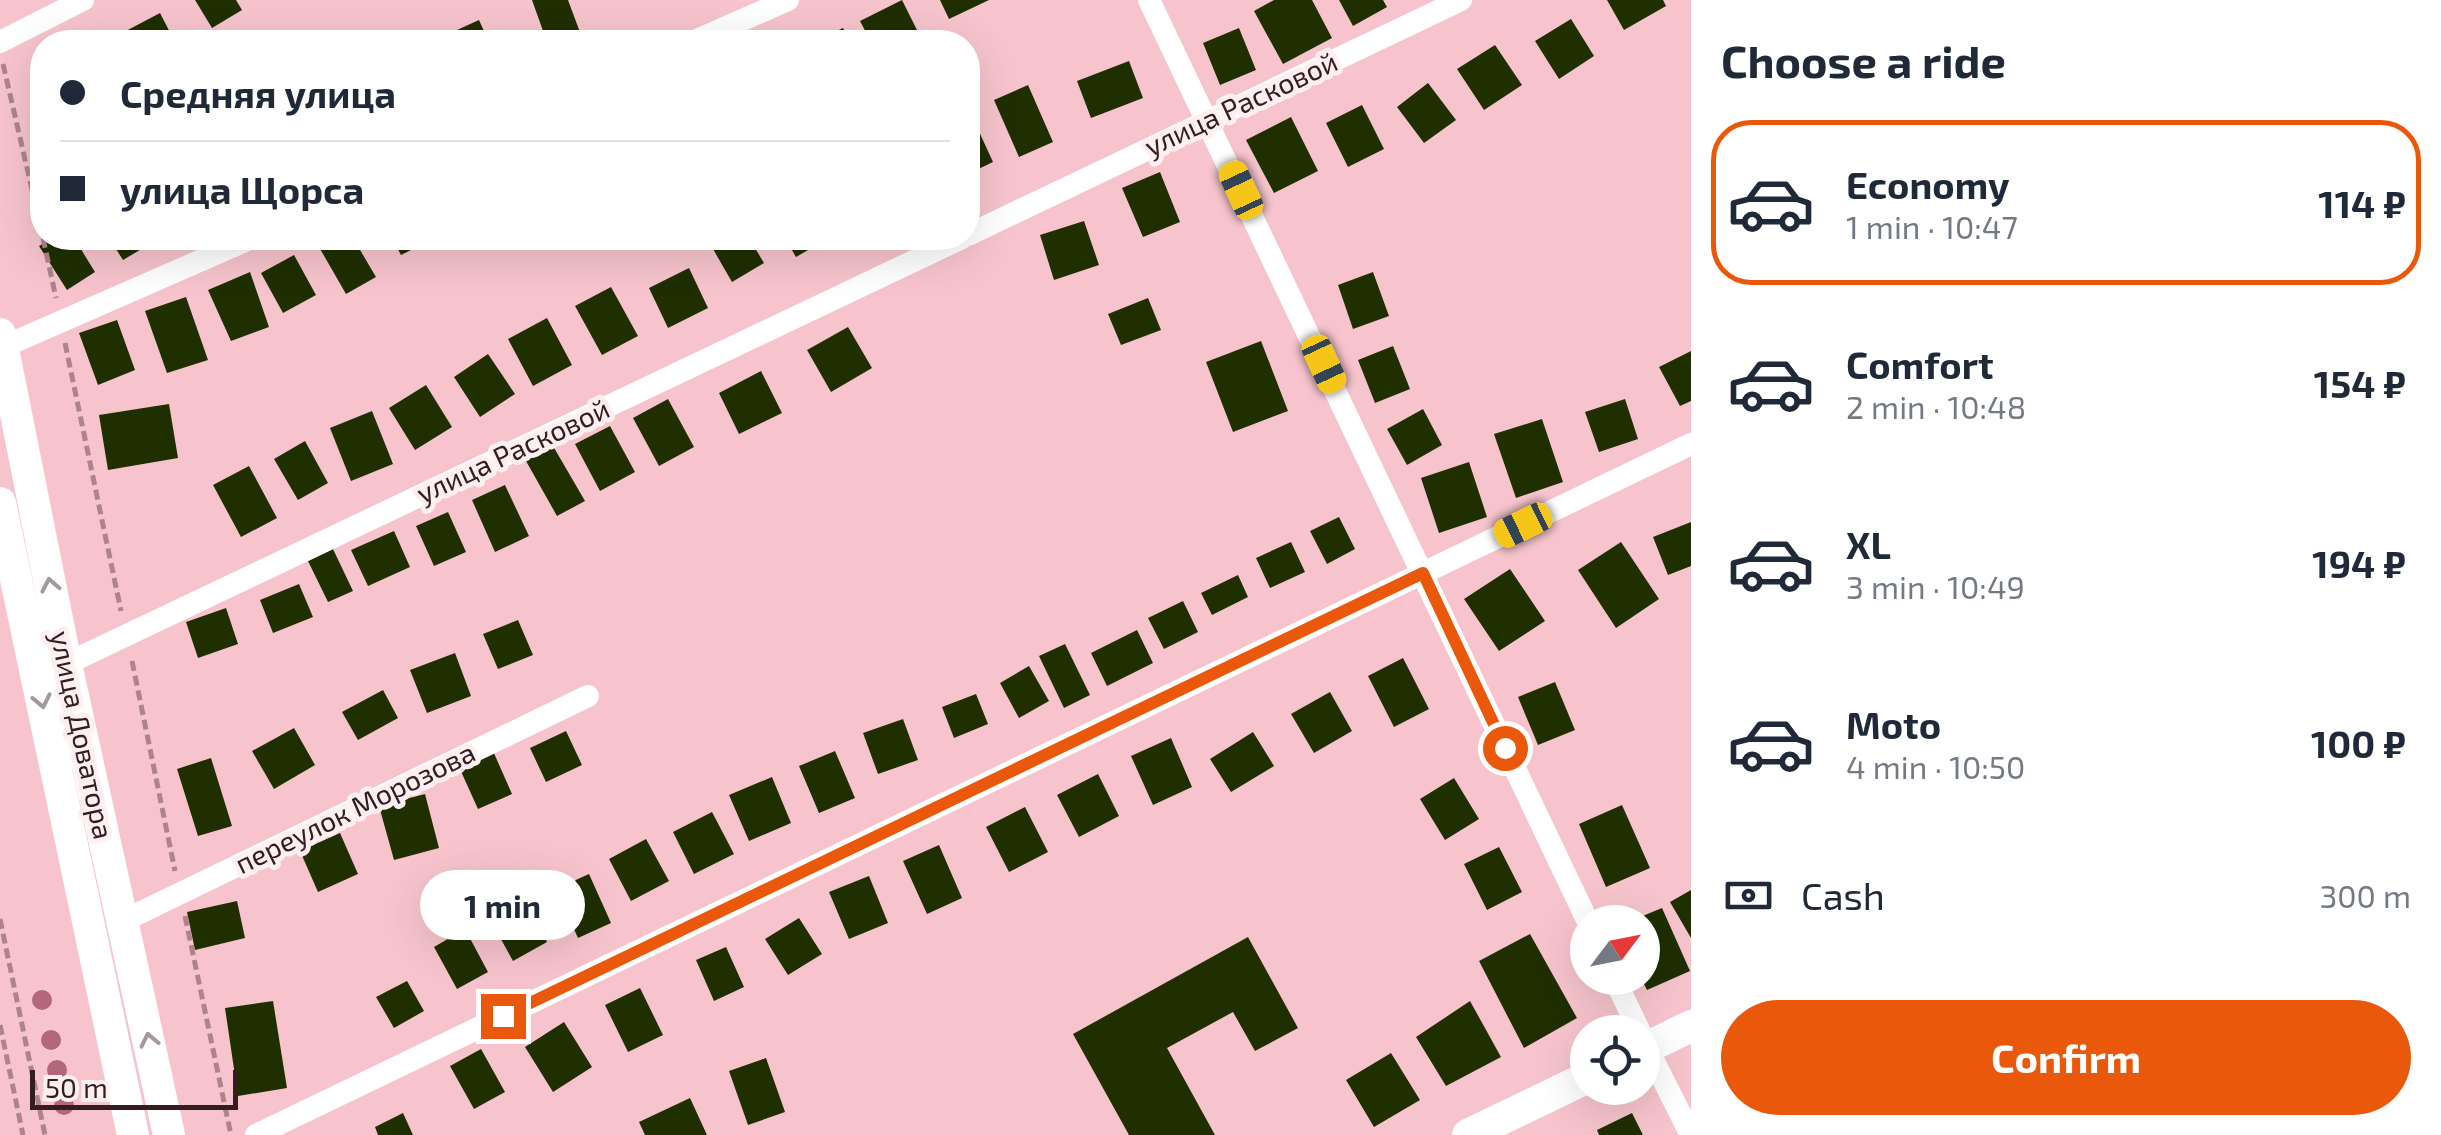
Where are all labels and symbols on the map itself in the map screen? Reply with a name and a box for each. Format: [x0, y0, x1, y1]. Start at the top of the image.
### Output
street label: улица Расковой [1139, 44, 1342, 163]
car [1215, 156, 1267, 224]
car [1298, 330, 1350, 398]
street label: улица Расковой [411, 391, 614, 510]
car [1489, 498, 1557, 552]
one-way arrow [40, 577, 61, 593]
street label: улица Доватора [44, 628, 122, 842]
one-way arrow [30, 693, 51, 710]
route start [1483, 726, 1528, 771]
street label: переулок Морозова [229, 734, 480, 880]
callout: 1 min [420, 871, 586, 941]
north arrow [1570, 905, 1660, 995]
route end [481, 994, 526, 1039]
one-way arrow [139, 1032, 160, 1049]
scale bar [30, 1065, 238, 1110]

